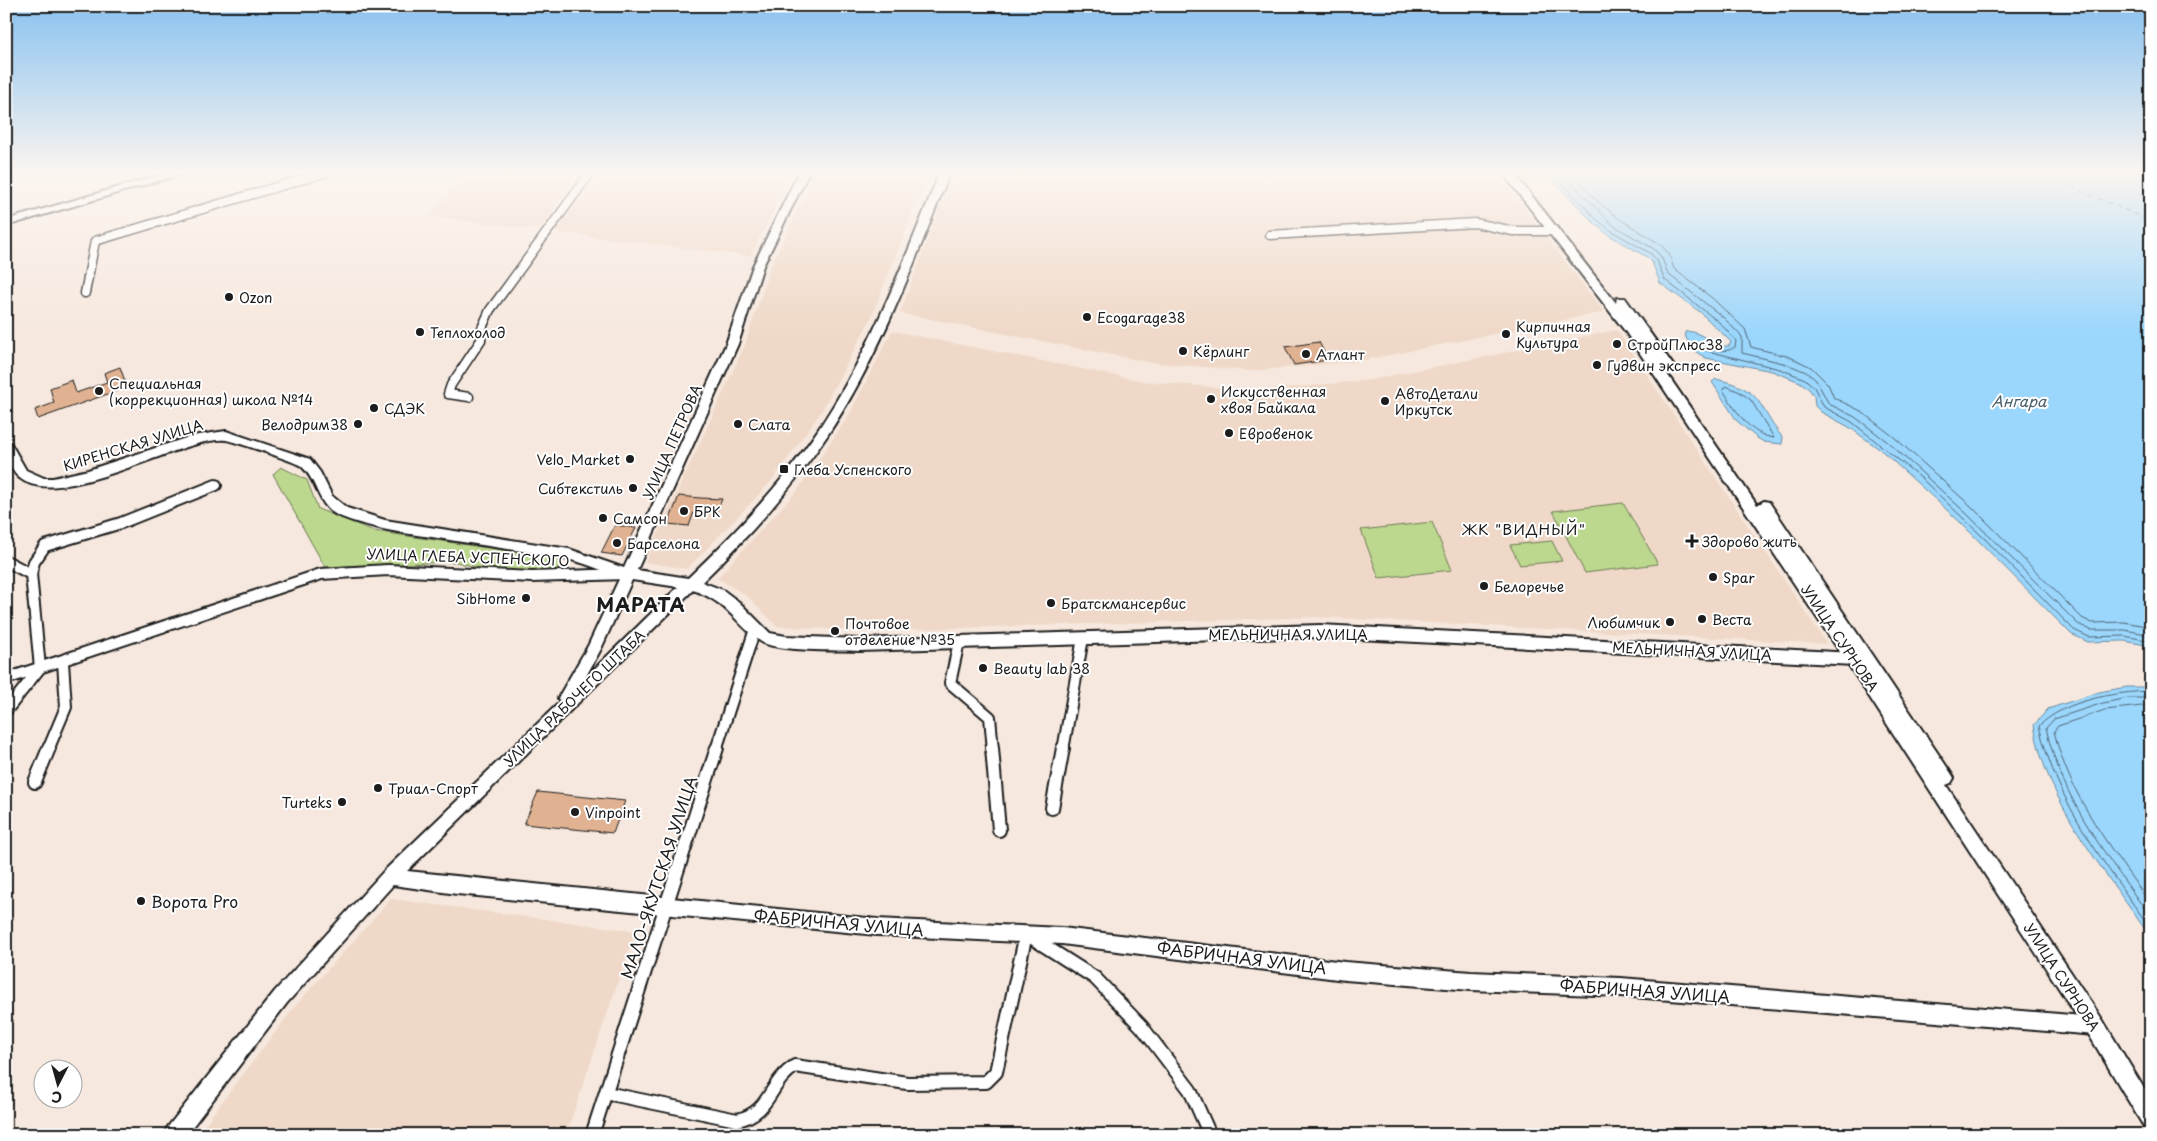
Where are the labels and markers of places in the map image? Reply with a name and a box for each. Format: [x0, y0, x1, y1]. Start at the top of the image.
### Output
place label: Ozon [239, 287, 272, 308]
marker: Ozon [223, 291, 235, 303]
place label: Ecogarage38 [1097, 307, 1185, 328]
marker: Ecogarage38 [1081, 311, 1093, 323]
place label: Кирпичная Культура [1516, 316, 1591, 353]
place label: Теплохолод [430, 322, 506, 343]
marker: Теплохолод [414, 326, 426, 338]
marker: Кирпичная Культура [1500, 328, 1512, 340]
place label: СтройПлюс38 [1627, 334, 1723, 355]
marker: СтройПлюс38 [1611, 338, 1623, 350]
place label: Кёрлинг [1193, 341, 1250, 362]
place label: Атлант [1316, 344, 1365, 365]
marker: Кёрлинг [1177, 345, 1189, 357]
marker: Атлант [1300, 348, 1312, 360]
place label: Гудвин экспресс [1607, 355, 1720, 376]
marker: Гудвин экспресс [1591, 359, 1603, 371]
place label: Специальная (коррекционная) школа №14 [109, 373, 313, 410]
place label: Искусственная хвоя Байкала [1221, 381, 1326, 418]
place label: АвтоДетали Иркутск [1395, 383, 1478, 420]
marker: Специальная (коррекционная) школа №14 [93, 385, 105, 397]
marker: Искусственная хвоя Байкала [1205, 393, 1217, 405]
marker: АвтоДетали Иркутск [1379, 395, 1391, 407]
place label: СДЭК [384, 398, 425, 419]
marker: СДЭК [368, 402, 380, 414]
place label: Велодрим38 [261, 414, 348, 435]
place label: Слата [748, 414, 790, 435]
marker: Велодрим38 [352, 418, 364, 430]
marker: Слата [732, 418, 744, 430]
place label: Евровенок [1239, 423, 1313, 444]
marker: Евровенок [1223, 427, 1235, 439]
place label: Velo_Market [536, 449, 620, 470]
marker: Velo_Market [624, 453, 636, 465]
place label: Глеба Успенского [794, 459, 912, 480]
marker: Глеба Успенского [778, 463, 790, 475]
place label: Сибтекстиль [538, 478, 623, 499]
marker: Сибтекстиль [627, 482, 639, 494]
place label: БРК [694, 501, 721, 522]
marker: БРК [678, 505, 690, 517]
place label: Самсон [613, 508, 667, 529]
marker: Самсон [597, 512, 609, 524]
place label: Здорово жить [1701, 531, 1797, 552]
place label: Барселона [627, 533, 700, 554]
marker: Здорово жить [1686, 535, 1698, 547]
marker: Барселона [611, 537, 623, 549]
place label: Spar [1723, 567, 1755, 588]
marker: Spar [1707, 571, 1719, 583]
place label: Белоречье [1494, 576, 1564, 597]
marker: Белоречье [1478, 580, 1490, 592]
place label: SibHome [456, 588, 516, 609]
marker: SibHome [520, 592, 532, 604]
place label: Братскмансервис [1061, 593, 1186, 614]
marker: Братскмансервис [1045, 597, 1057, 609]
place label: Веста [1712, 609, 1752, 630]
place label: Любимчик [1588, 612, 1661, 633]
place label: Почтовое отделение №35 [845, 613, 955, 650]
marker: Веста [1696, 613, 1708, 625]
marker: Любимчик [1664, 616, 1676, 628]
marker: Почтовое отделение №35 [829, 625, 841, 637]
place label: Beauty lab 38 [993, 658, 1090, 679]
marker: Beauty lab 38 [977, 662, 989, 674]
place label: Триал-Спорт [388, 778, 478, 799]
marker: Триал-Спорт [372, 782, 384, 794]
place label: Turteks [281, 792, 332, 813]
marker: Turteks [336, 796, 348, 808]
place label: Vinpoint [585, 802, 641, 823]
marker: Vinpoint [569, 806, 581, 818]
place label: Ворота Pro [151, 889, 238, 913]
marker: Ворота Pro [135, 895, 147, 907]

